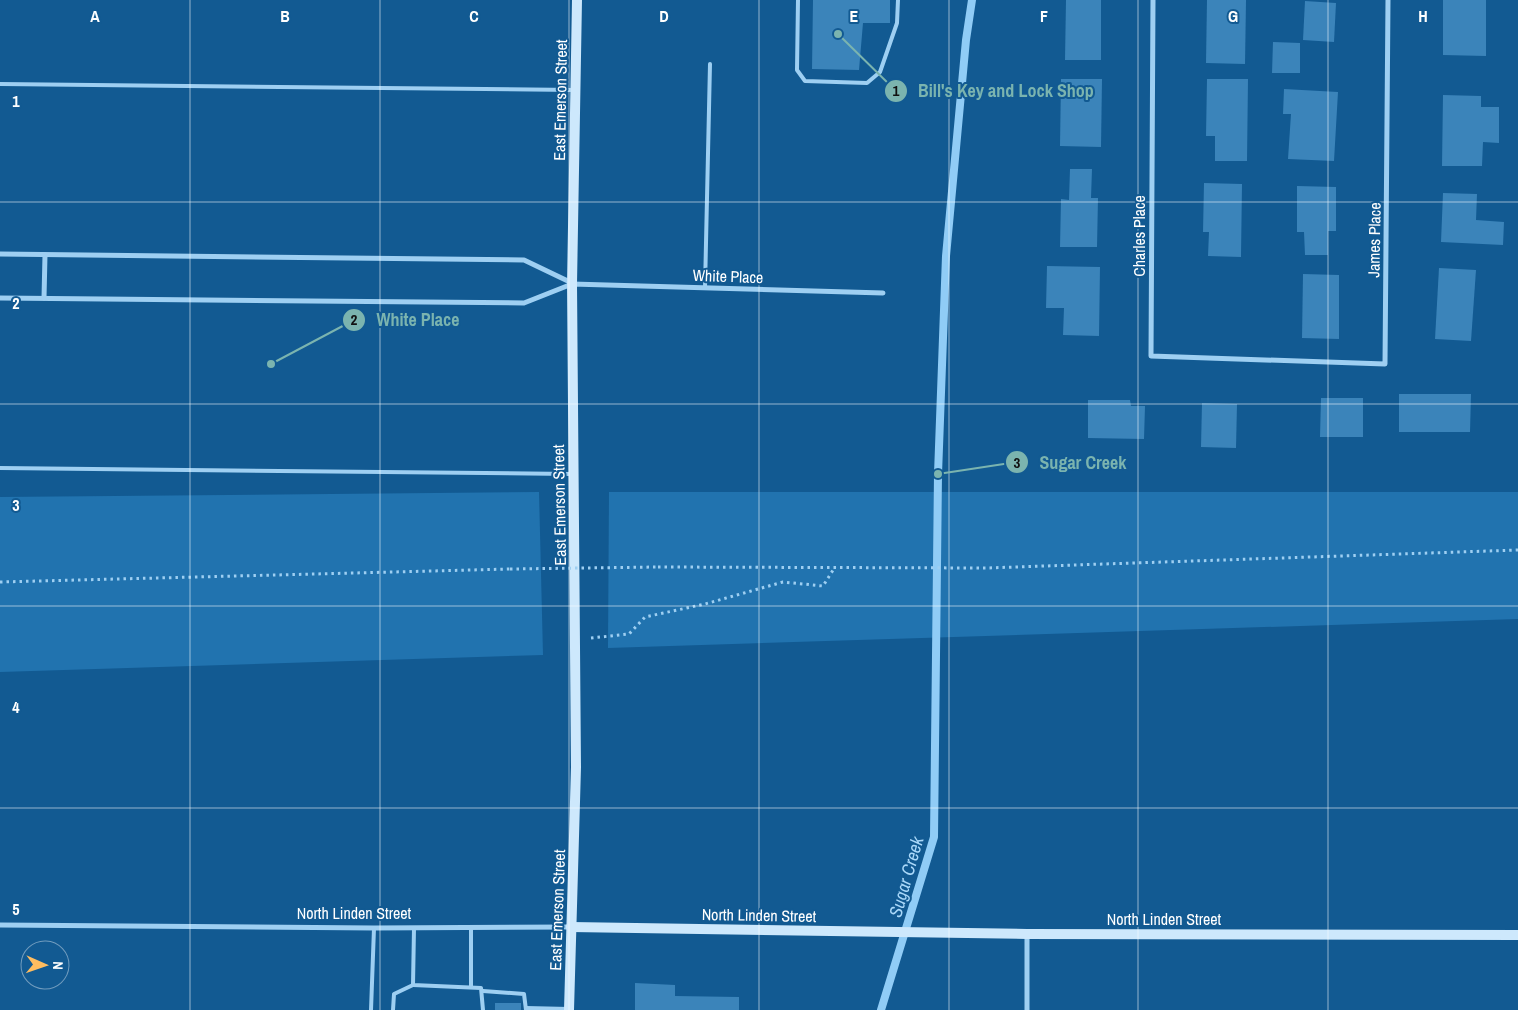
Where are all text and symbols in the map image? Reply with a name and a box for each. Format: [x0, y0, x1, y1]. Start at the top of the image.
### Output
text: A [90, 5, 100, 27]
text: B [280, 5, 290, 27]
text: C [469, 5, 479, 27]
text: D [659, 5, 669, 27]
text: E [850, 5, 859, 27]
text: F [1040, 5, 1048, 27]
text: G [1228, 5, 1238, 27]
text: H [1418, 5, 1428, 27]
street label: East Emerson Street [548, 39, 572, 161]
callout: Bill's Key and Lock Shop [884, 74, 1104, 107]
text: Bill's Key and Lock Shop [918, 78, 1094, 103]
text: 1 [893, 80, 900, 101]
text: 1 [12, 90, 20, 112]
street label: Charles Place [1128, 195, 1150, 277]
street label: James Place [1362, 202, 1386, 278]
street label: White Place [692, 264, 764, 288]
text: 2 [12, 292, 20, 314]
callout: White Place [342, 303, 470, 336]
text: White Place [377, 307, 459, 332]
text: 2 [351, 309, 358, 330]
street label: East Emerson Street [547, 444, 571, 566]
callout: Sugar Creek [1005, 446, 1137, 479]
text: Sugar Creek [1040, 450, 1127, 475]
text: 3 [1014, 452, 1021, 473]
text: 3 [12, 494, 20, 516]
text: 4 [12, 696, 20, 718]
water label: Sugar Creek [883, 833, 930, 920]
street label: East Emerson Street [544, 849, 570, 971]
text: 5 [12, 898, 20, 920]
street label: North Linden Street [297, 902, 412, 924]
street label: North Linden Street [702, 903, 817, 927]
street label: North Linden Street [1107, 908, 1222, 930]
north arrow [20, 940, 70, 990]
text: N [49, 961, 67, 970]

